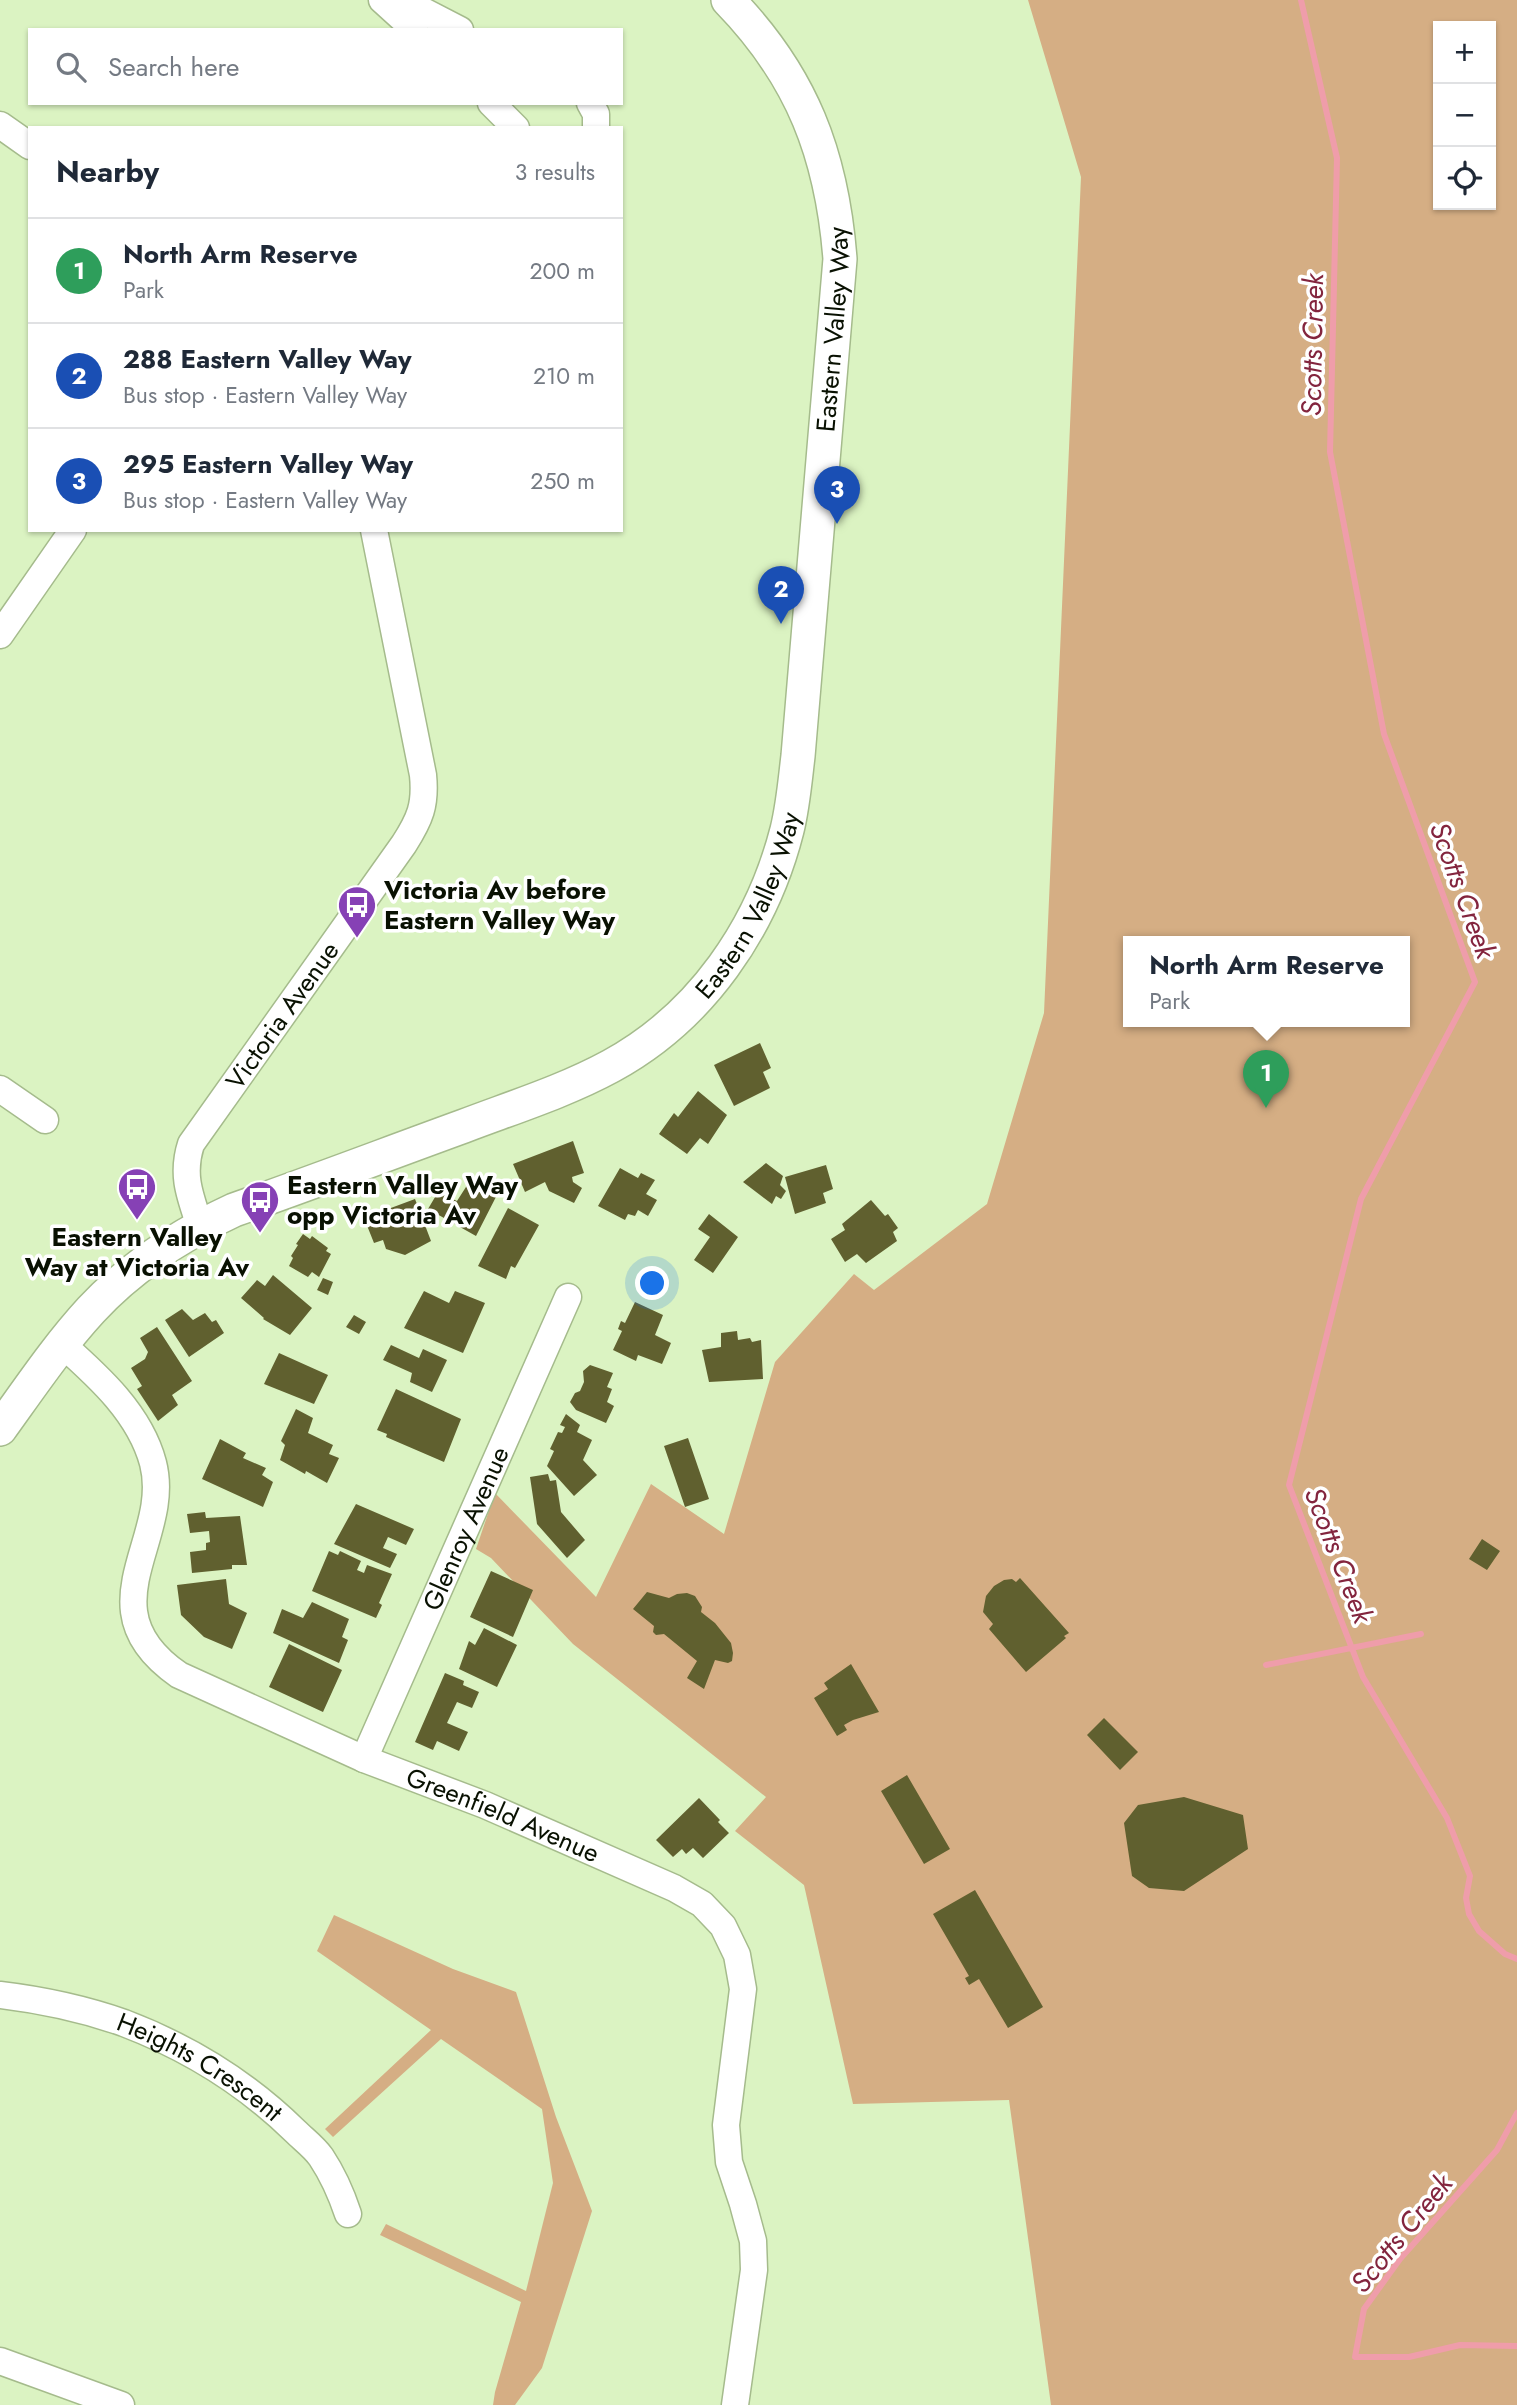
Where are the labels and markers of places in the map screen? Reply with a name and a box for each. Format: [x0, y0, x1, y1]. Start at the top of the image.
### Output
pin: 3 [814, 466, 860, 524]
pin: 2 [758, 566, 804, 624]
place label: Victoria Av before Eastern Valley Way [383, 871, 616, 939]
bus stop icon: Victoria Av before Eastern Valley Way [336, 884, 378, 939]
pin: 1 [1243, 1050, 1289, 1108]
bus stop icon: Eastern Valley Way at Victoria Av [116, 1166, 158, 1221]
place label: Eastern Valley Way opp Victoria Av [287, 1166, 519, 1234]
bus stop icon: Eastern Valley Way opp Victoria Av [239, 1179, 281, 1234]
place label: Eastern Valley Way at Victoria Av [25, 1218, 249, 1286]

